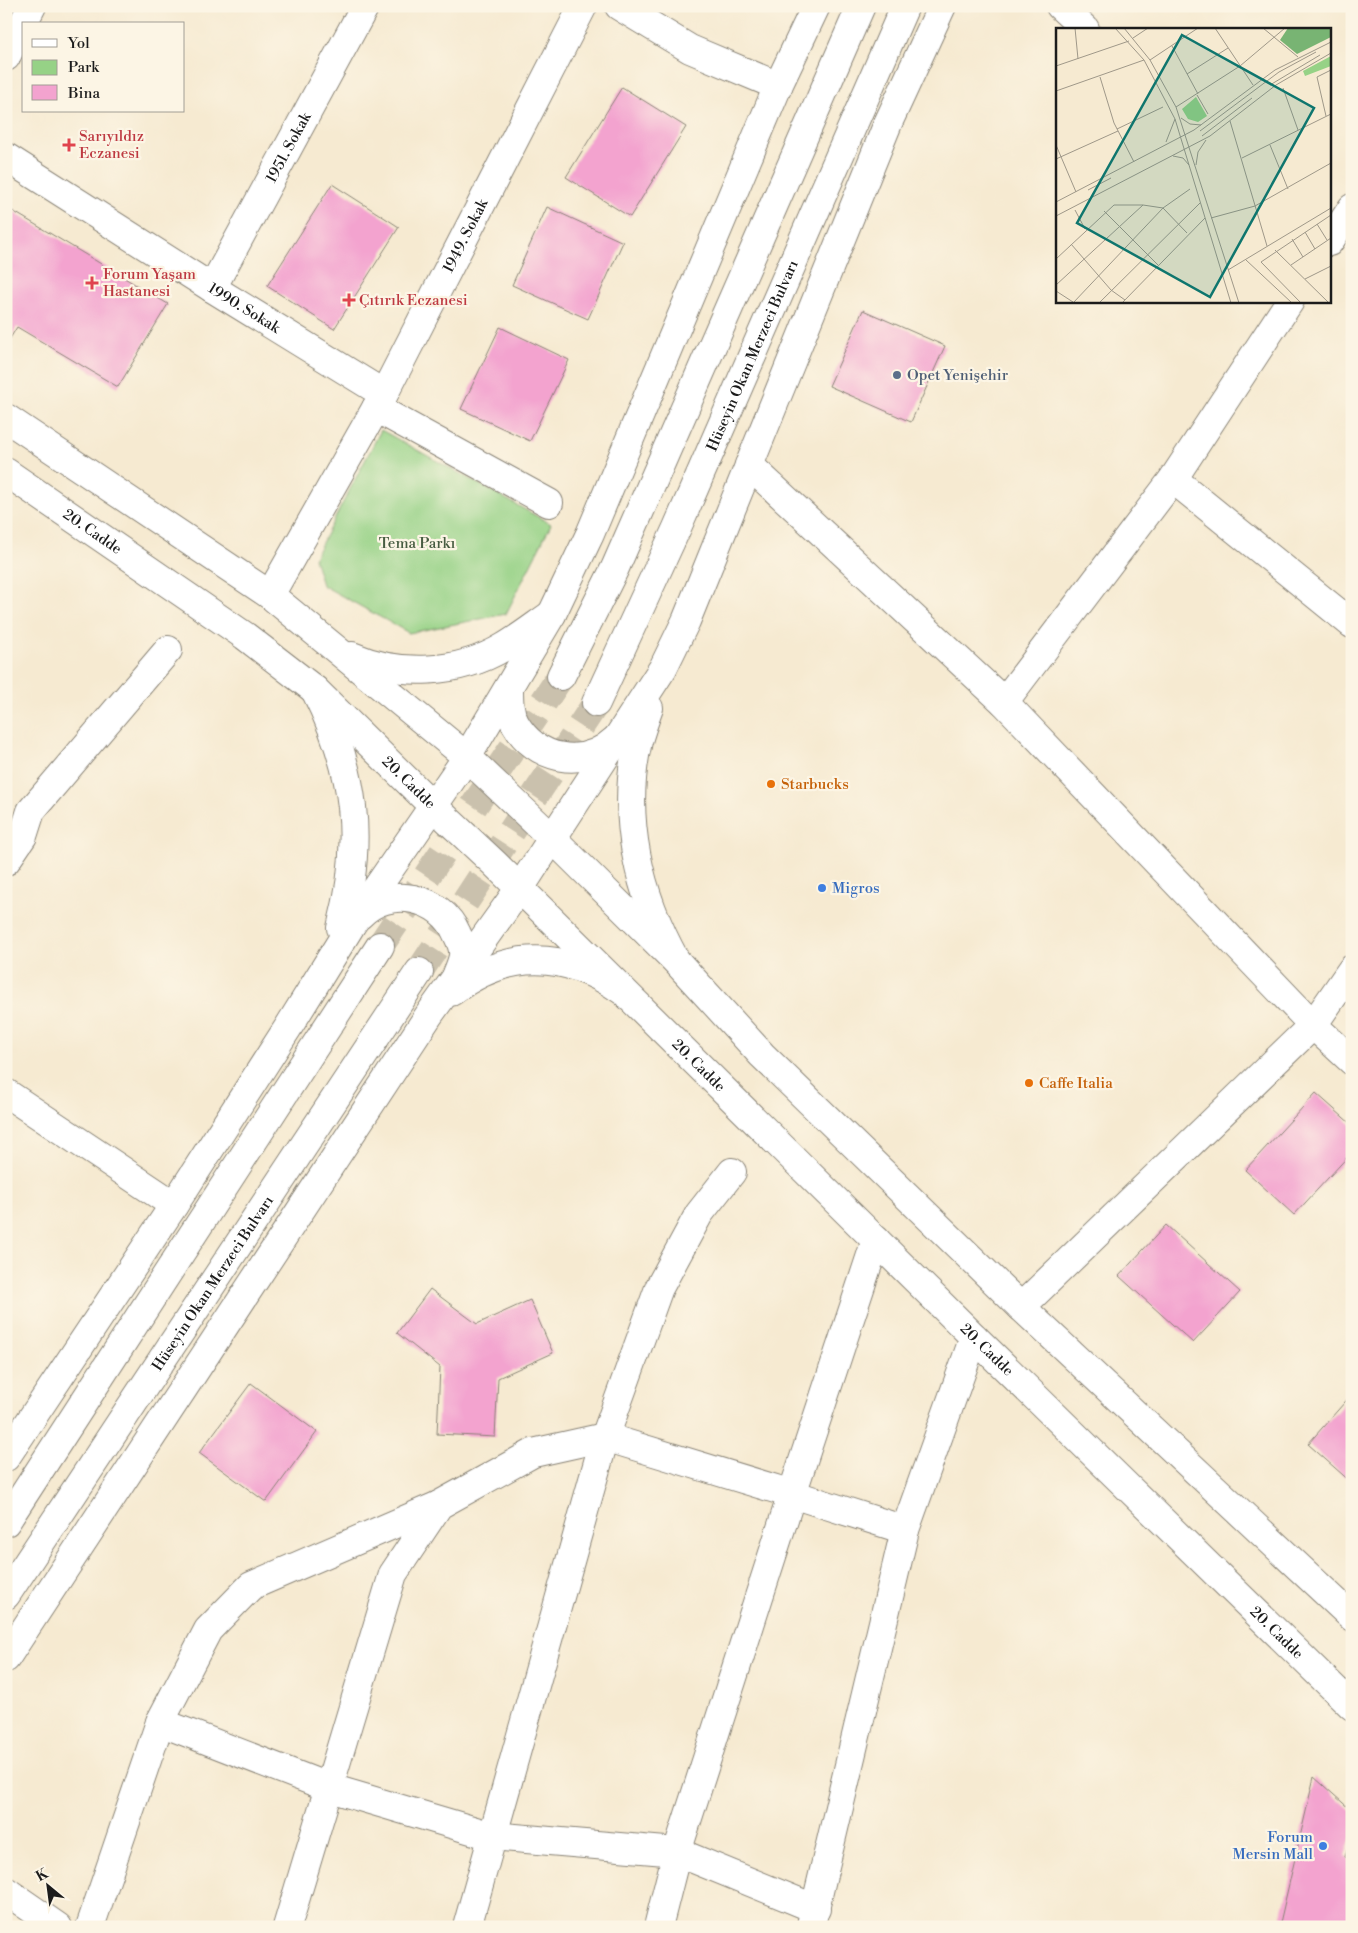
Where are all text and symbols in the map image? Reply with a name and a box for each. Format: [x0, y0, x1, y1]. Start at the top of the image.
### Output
legend [22, 22, 185, 112]
inset map [1056, 28, 1330, 302]
text: Yol [67, 34, 90, 53]
text: Park [68, 58, 100, 77]
text: Bina [67, 84, 100, 103]
street label: 1951. Sokak [262, 108, 316, 186]
place label: Sarıyıldız Eczanesi [79, 127, 144, 163]
marker: Sarıyıldız Eczanesi [63, 139, 75, 151]
street label: 1949. Sokak [439, 195, 493, 276]
street label: Hüseyin Okan Merzeci Bulvarı [703, 257, 803, 454]
place label: Forum Yaşam Hastanesi [103, 265, 196, 301]
marker: Forum Yaşam Hastanesi [85, 276, 99, 290]
street label: 1990. Sokak [204, 279, 285, 338]
place label: Çıtırık Eczanesi [359, 291, 468, 310]
marker: Çıtırık Eczanesi [343, 294, 355, 306]
place label: Opet Yenişehir [907, 366, 1009, 385]
marker: Opet Yenişehir [891, 369, 903, 381]
street label: 20. Cadde [59, 505, 126, 559]
park label: Tema Parkı [379, 534, 455, 553]
street label: 20. Cadde [378, 752, 439, 813]
place label: Starbucks [781, 775, 849, 794]
marker: Starbucks [765, 778, 777, 790]
place label: Migros [832, 879, 880, 898]
marker: Migros [816, 882, 828, 894]
street label: 20. Cadde [668, 1035, 729, 1096]
place label: Caffe Italia [1039, 1074, 1113, 1093]
marker: Caffe Italia [1023, 1077, 1035, 1089]
street label: Hüseyin Okan Merzeci Bulvarı [148, 1192, 278, 1375]
street label: 20. Cadde [956, 1320, 1017, 1380]
street label: 20. Cadde [1246, 1603, 1307, 1663]
place label: Forum Mersin Mall [1232, 1828, 1314, 1864]
marker: Forum Mersin Mall [1317, 1840, 1329, 1852]
north arrow [22, 1860, 72, 1910]
text: K [33, 1865, 52, 1886]

